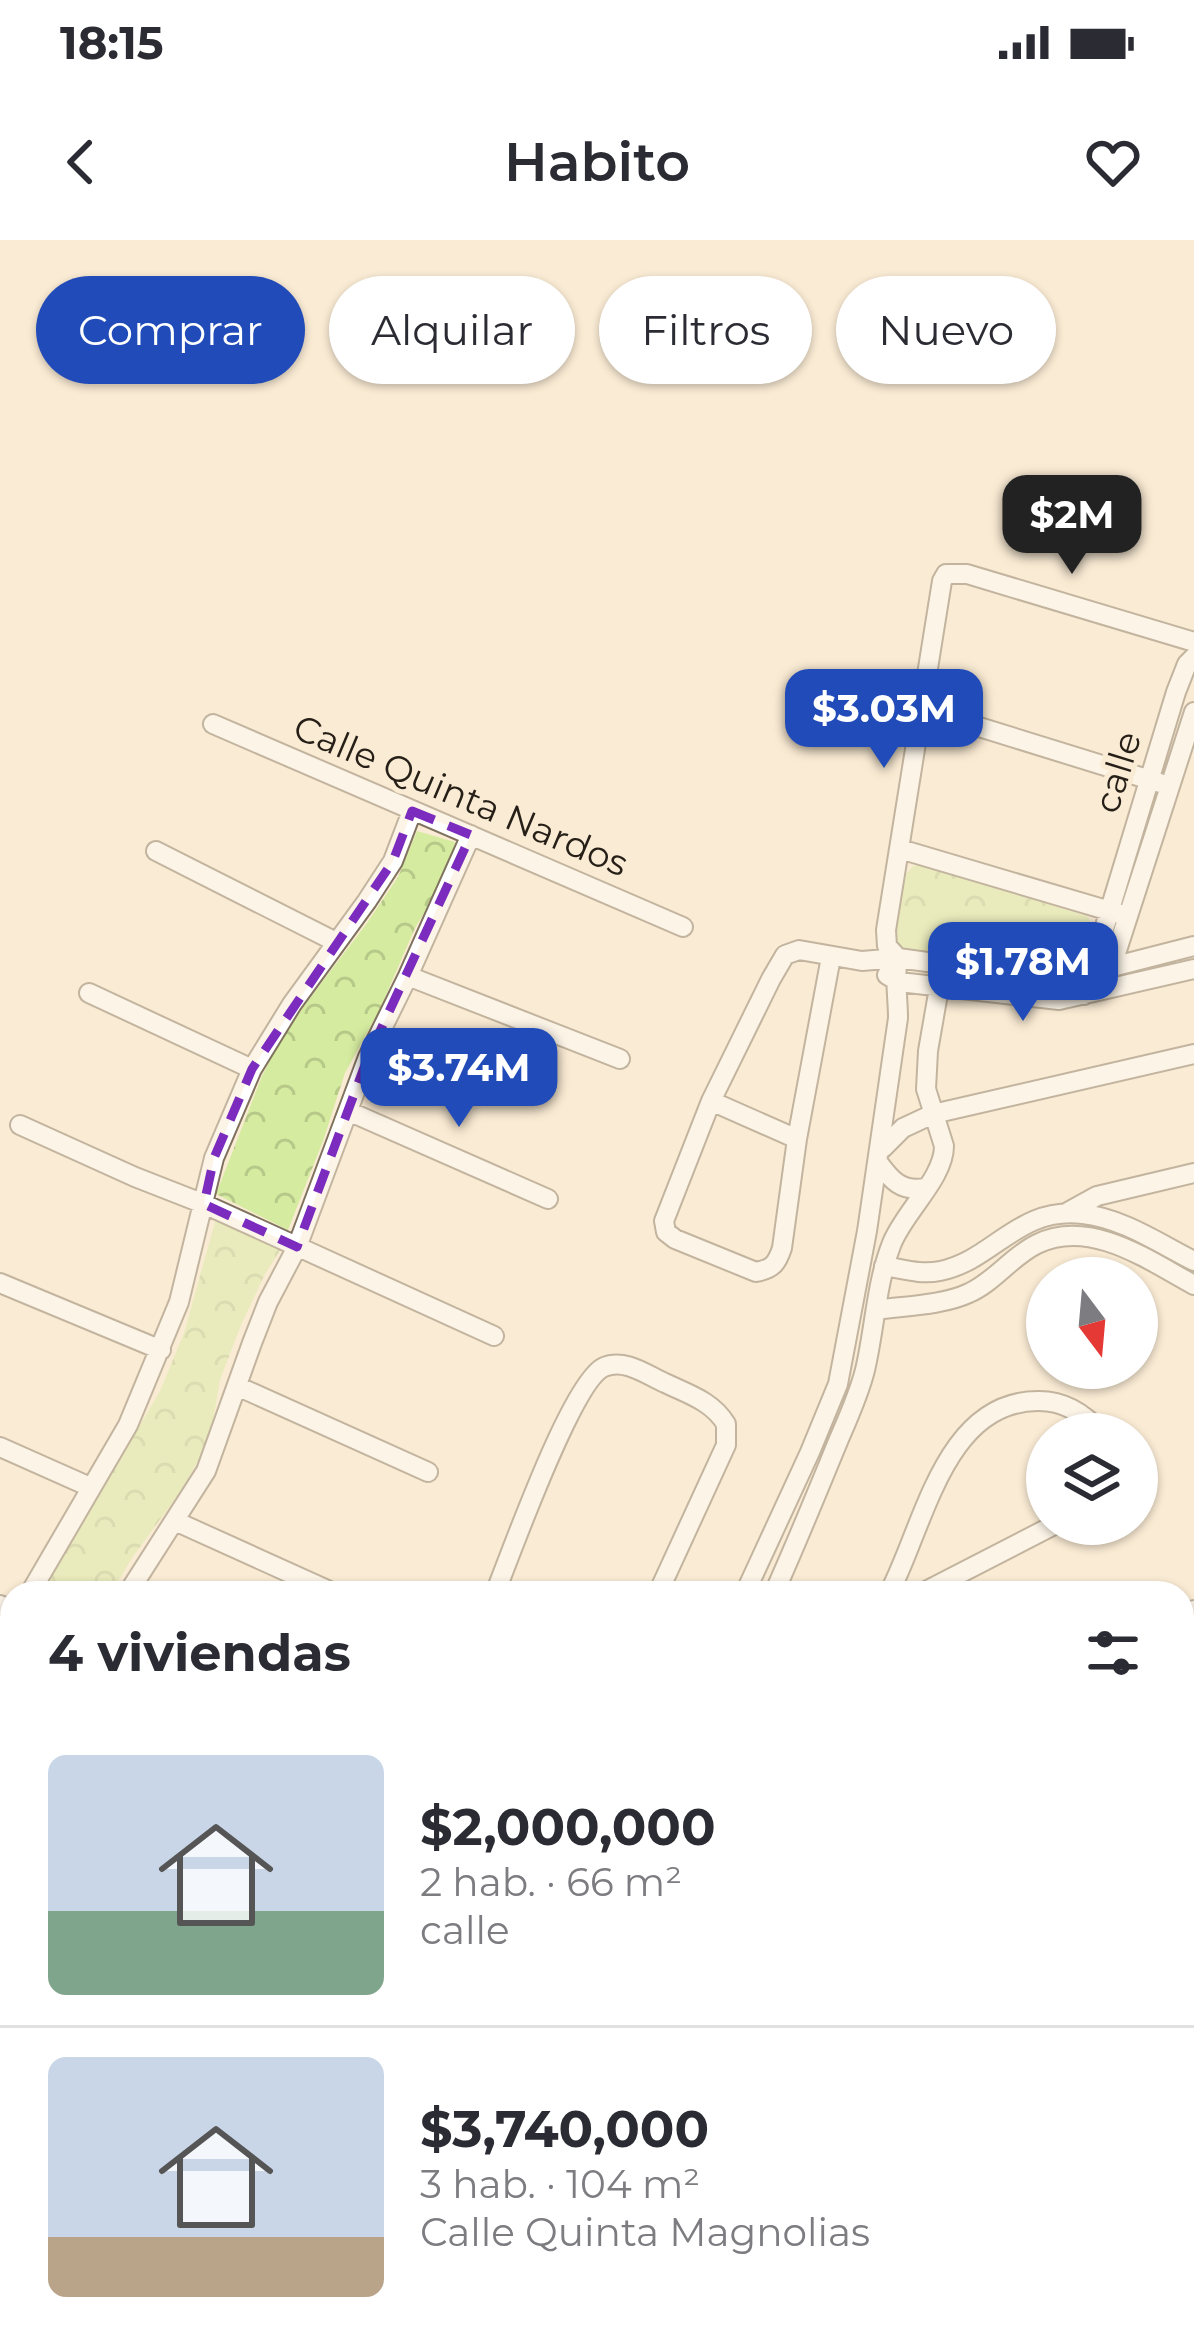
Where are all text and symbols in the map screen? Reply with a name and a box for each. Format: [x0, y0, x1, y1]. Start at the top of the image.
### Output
text: 18:15 [60, 15, 164, 70]
icon: back [48, 129, 114, 195]
text: Habito [504, 129, 690, 195]
icon: heart [1080, 129, 1146, 195]
chip: Comprar [36, 276, 305, 384]
chip: Alquilar [329, 276, 575, 384]
chip: Filtros [599, 276, 812, 384]
chip: Nuevo [836, 276, 1056, 384]
pin: $2M [1014, 475, 1130, 577]
text: $2M [1029, 490, 1115, 538]
pin: $3.03M [786, 669, 982, 771]
text: $3.03M [812, 684, 956, 732]
street label: Calle Quinta Nardos [287, 705, 635, 885]
street label: calle [1084, 726, 1150, 818]
pin: $1.78M [925, 922, 1121, 1024]
text: $1.78M [955, 937, 1091, 985]
pin: $3.74M [361, 1028, 557, 1130]
text: $3.74M [387, 1043, 531, 1091]
north arrow [1026, 1257, 1158, 1389]
map controls [1026, 1257, 1158, 1545]
button: layers [1026, 1413, 1158, 1545]
icon: filters [1080, 1620, 1146, 1686]
text: 4 viviendas [48, 1622, 351, 1684]
text: $2,000,000 [420, 1796, 716, 1858]
icon: home [144, 1803, 288, 1947]
text: 2 hab. · 66 m² [420, 1858, 682, 1906]
text: calle [420, 1906, 510, 1954]
text: $3,740,000 [420, 2098, 709, 2160]
icon: home [144, 2105, 288, 2249]
text: 3 hab. · 104 m² [420, 2160, 700, 2208]
text: Calle Quinta Magnolias [420, 2208, 870, 2256]

